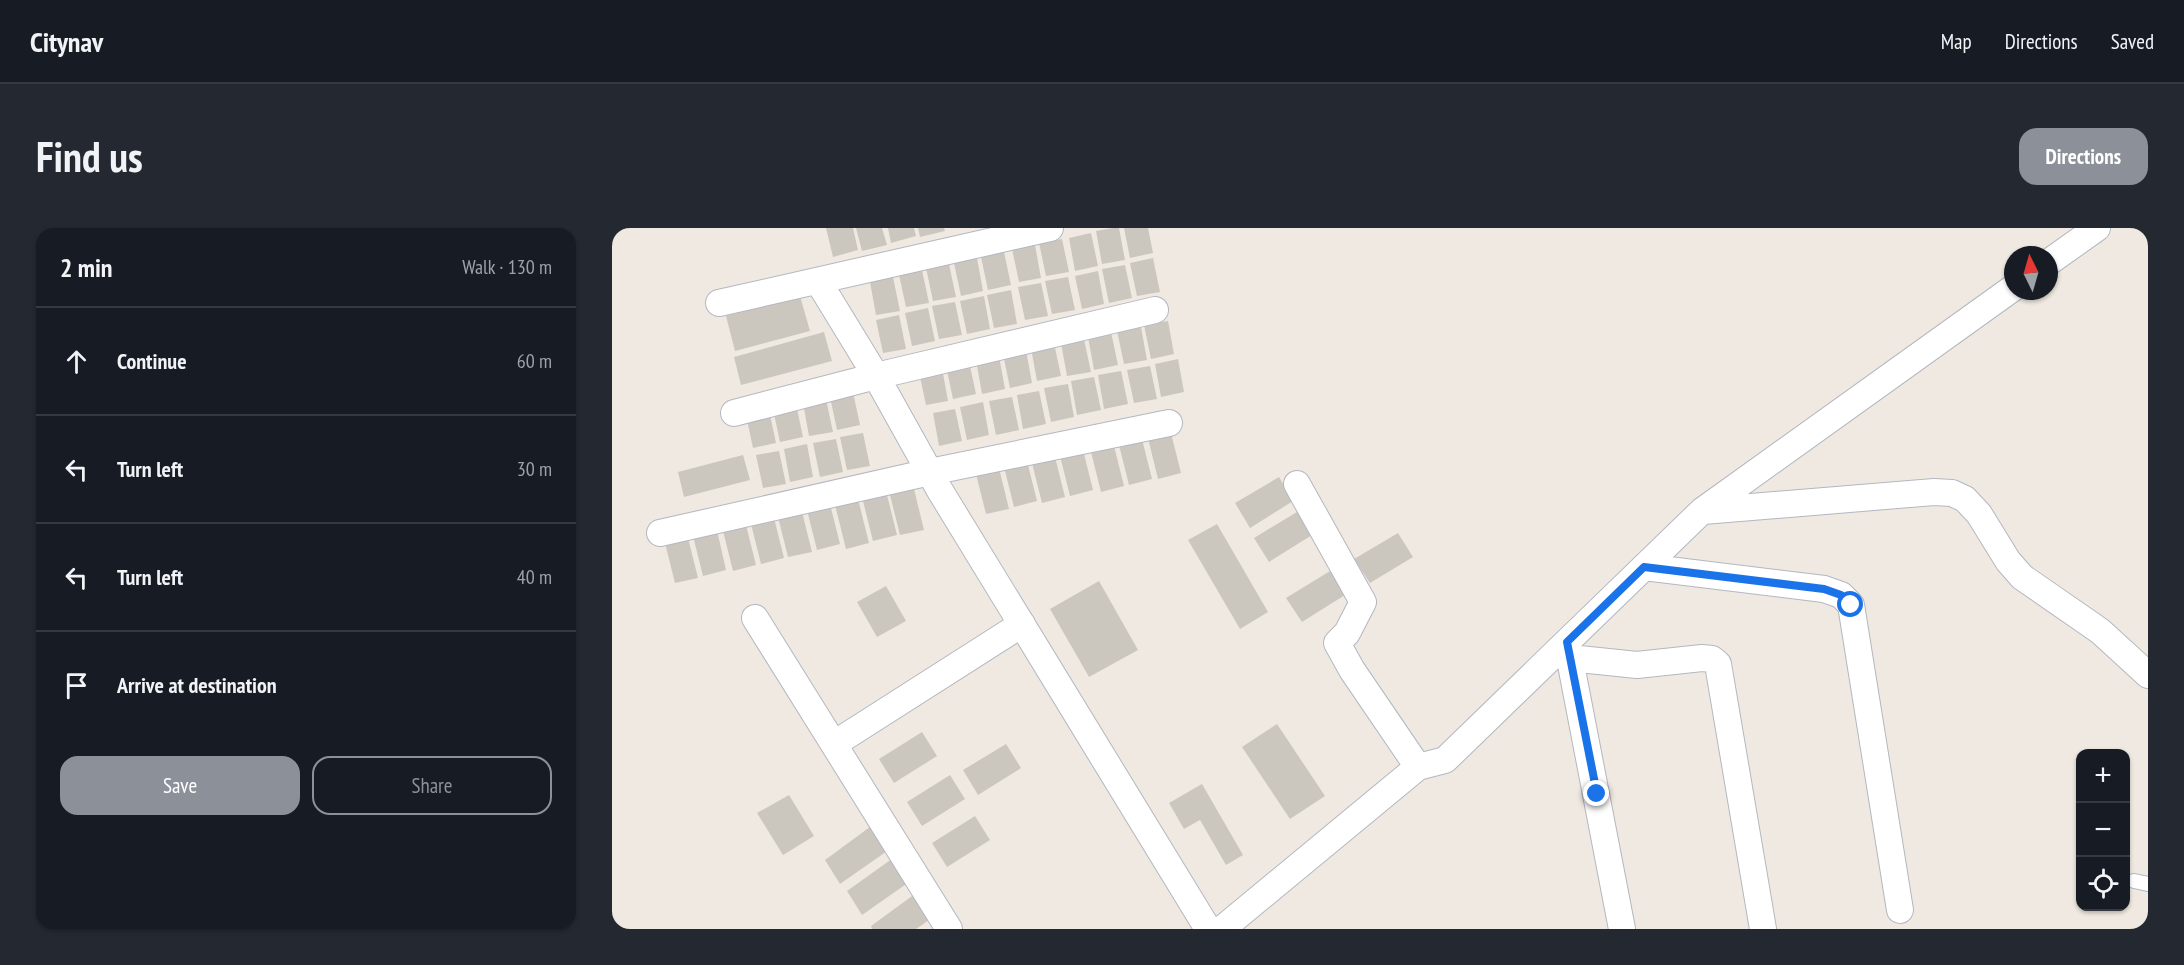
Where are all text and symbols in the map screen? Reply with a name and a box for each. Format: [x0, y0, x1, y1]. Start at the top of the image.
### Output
text: Citynav [30, 23, 103, 60]
text: Map [1941, 28, 1972, 55]
text: Directions [2005, 28, 2078, 55]
text: Saved [2111, 28, 2154, 55]
button: Directions [2019, 128, 2148, 185]
text: Find us [36, 129, 143, 184]
north arrow [2004, 246, 2058, 300]
text: 2 min [60, 251, 113, 284]
text: Walk · 130 m [462, 254, 552, 280]
icon: ahead [60, 345, 93, 378]
text: Continue [117, 347, 187, 375]
text: 60 m [517, 348, 552, 374]
icon: left [60, 453, 93, 486]
text: Turn left [117, 455, 183, 483]
text: 30 m [517, 456, 552, 482]
icon: left [60, 561, 93, 594]
text: Turn left [117, 563, 183, 591]
text: 40 m [517, 564, 552, 590]
route start [1837, 591, 1863, 617]
icon: arrive [60, 669, 93, 702]
text: Arrive at destination [117, 671, 277, 699]
map controls [2076, 749, 2130, 911]
button: + [2076, 749, 2130, 803]
button: Save [60, 756, 300, 815]
button: Share [312, 756, 552, 815]
route end [1583, 780, 1609, 806]
button: − [2076, 803, 2130, 857]
button: locate [2076, 857, 2130, 911]

